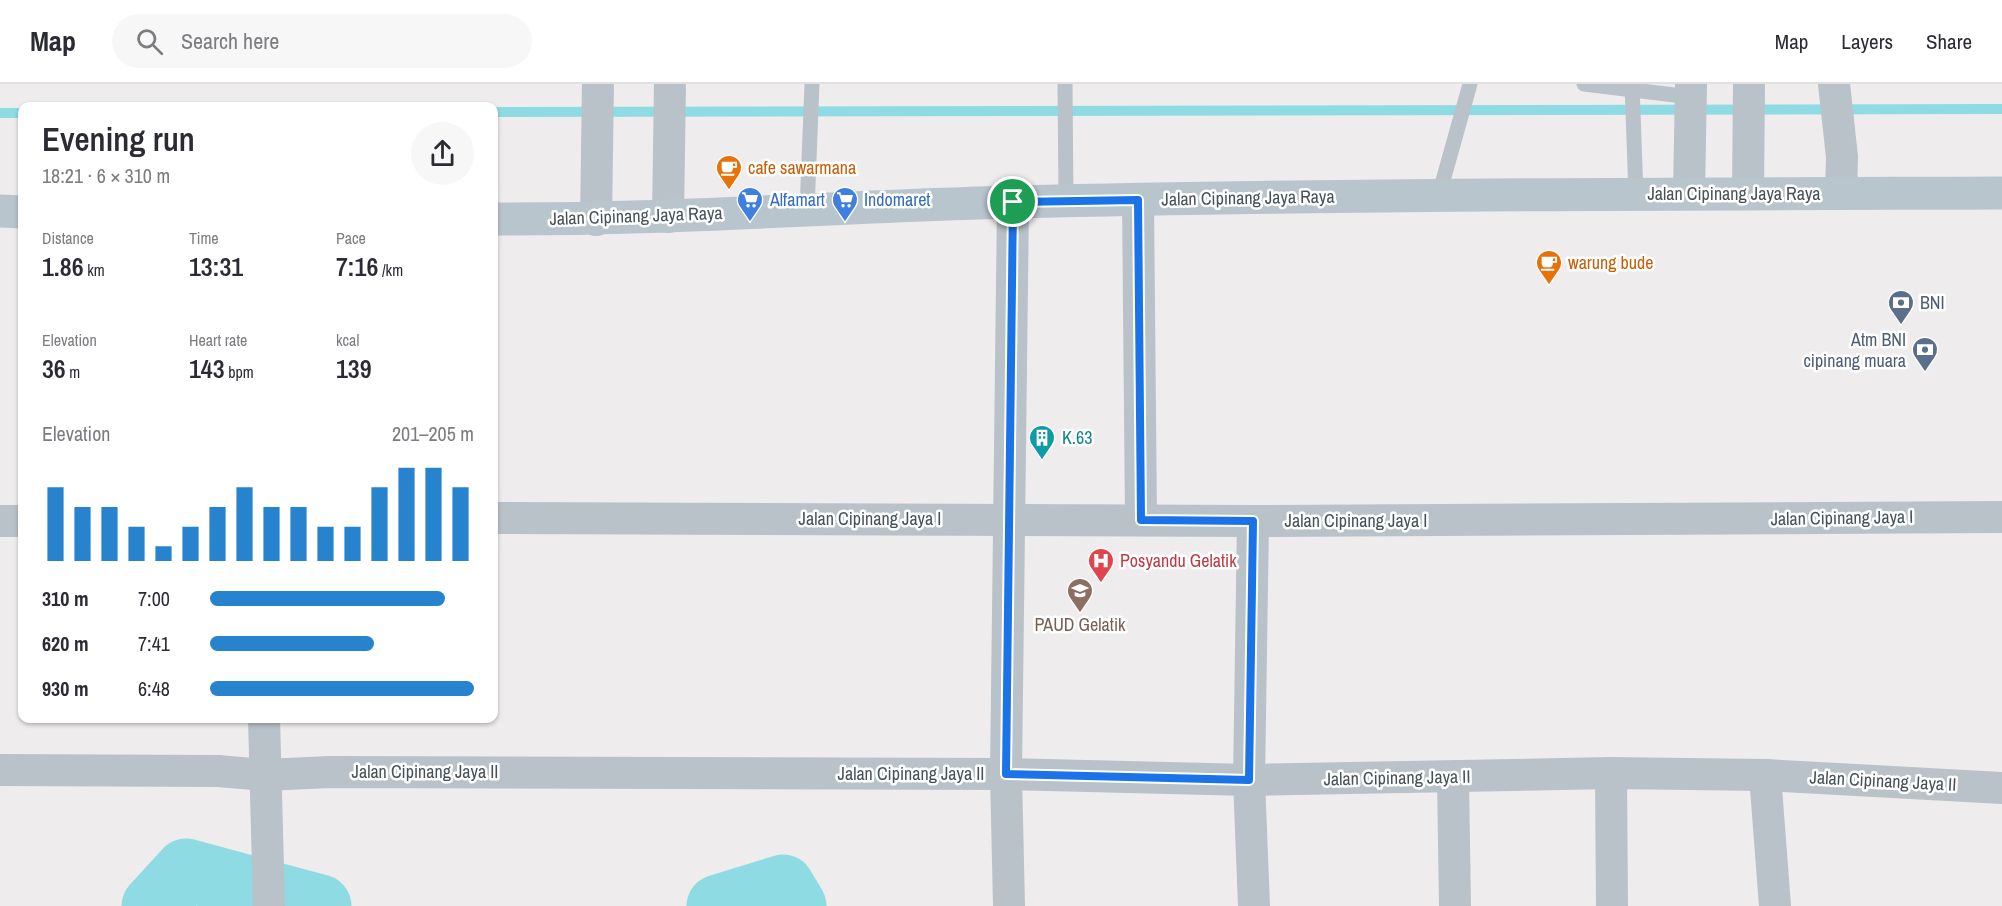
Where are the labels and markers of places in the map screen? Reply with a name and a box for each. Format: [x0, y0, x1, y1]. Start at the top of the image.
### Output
cafe icon: cafe sawarmana [714, 153, 744, 191]
place label: cafe sawarmana [748, 155, 856, 180]
pin [987, 176, 1038, 227]
supermarket icon: Alfamart [735, 185, 765, 223]
supermarket icon: Indomaret [830, 185, 860, 223]
place label: Alfamart [769, 187, 825, 212]
place label: Indomaret [864, 187, 930, 212]
cafe icon: warung bude [1534, 248, 1564, 286]
place label: warung bude [1568, 250, 1653, 275]
bank icon: BNI [1886, 288, 1916, 326]
place label: BNI [1920, 290, 1945, 315]
place label: Atm BNI cipinang muara [1803, 327, 1906, 373]
bank icon: Atm BNI cipinang muara [1910, 335, 1940, 373]
building icon: K.63 [1027, 423, 1057, 461]
place label: K.63 [1062, 425, 1092, 450]
hospital icon: Posyandu Gelatik [1086, 546, 1116, 584]
place label: Posyandu Gelatik [1120, 548, 1237, 573]
school or university icon: PAUD Gelatik [1065, 576, 1095, 614]
place label: PAUD Gelatik [1035, 612, 1126, 637]

